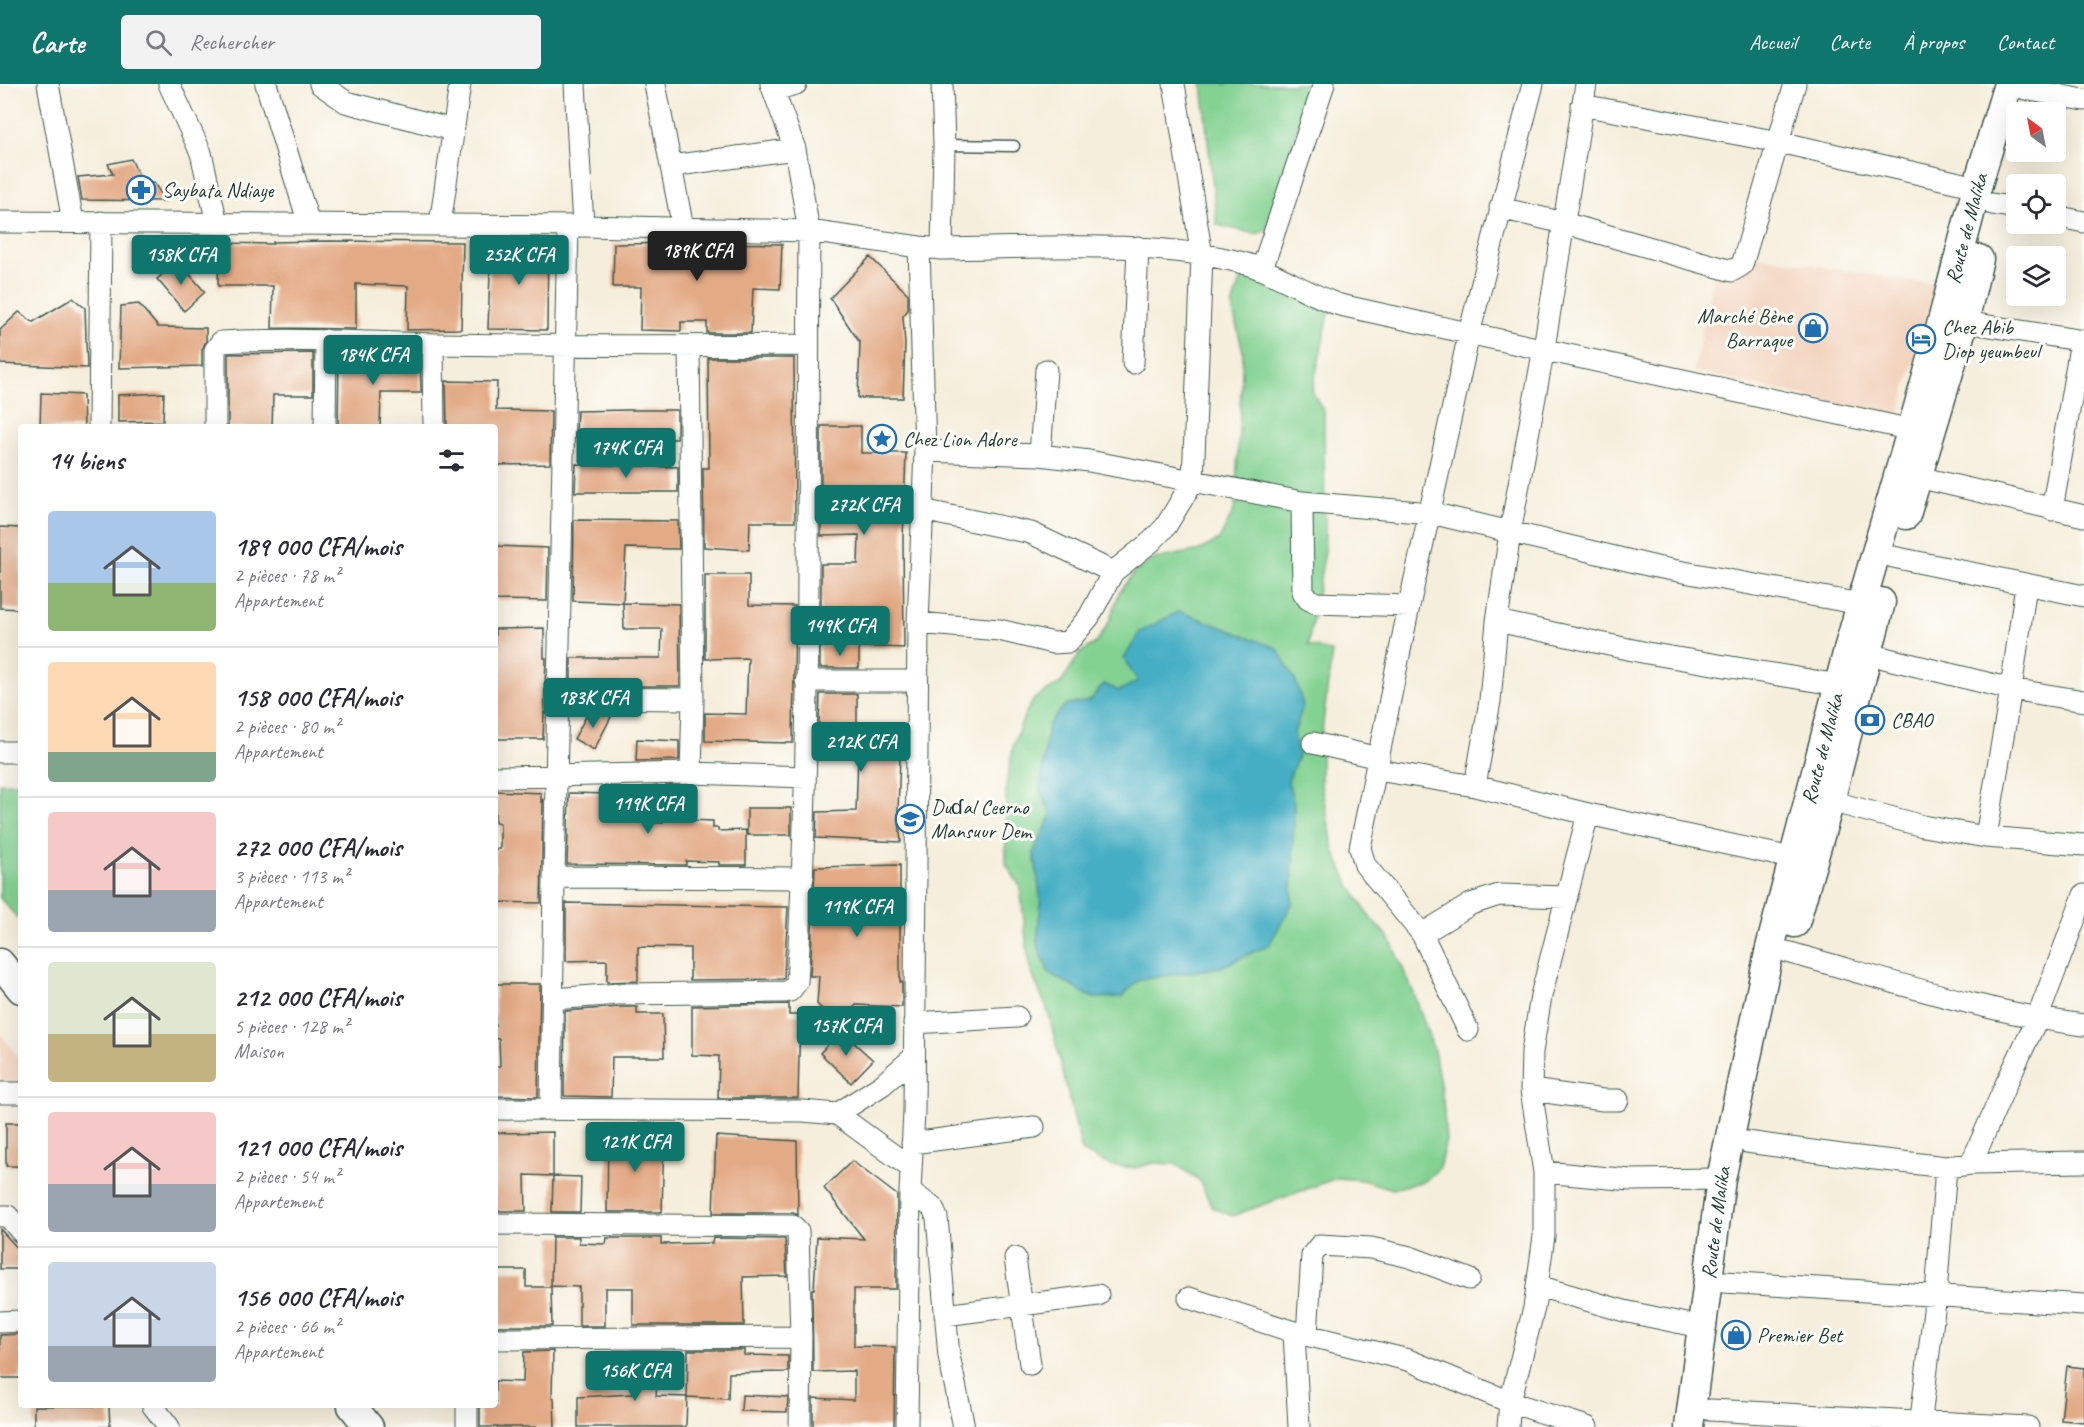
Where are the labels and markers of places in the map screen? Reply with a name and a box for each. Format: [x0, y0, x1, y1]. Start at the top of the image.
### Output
pharmacy icon: Saybata Ndiaye [125, 174, 157, 206]
place label: Saybata Ndiaye [162, 177, 274, 203]
pin: 189K CFA [635, 231, 759, 282]
pin: 158K CFA [119, 235, 243, 286]
pin: 252K CFA [457, 235, 581, 286]
place label: Marché Bène Barraque [1697, 303, 1794, 353]
shop icon: Marché Bène Barraque [1797, 312, 1829, 344]
place label: Chez Abib Diop yeumbeul [1942, 314, 2043, 364]
hotel icon: Chez Abib Diop yeumbeul [1905, 323, 1937, 355]
pin: 184K CFA [311, 335, 435, 386]
place icon: Chez Lion Adore [866, 423, 898, 455]
place label: Chez Lion Adore [903, 426, 1018, 452]
pin: 174K CFA [564, 428, 688, 479]
pin: 272K CFA [802, 485, 926, 536]
pin: 149K CFA [778, 606, 902, 657]
pin: 183K CFA [531, 678, 655, 729]
bank icon: CBAO [1854, 704, 1886, 736]
place label: CBAO [1891, 707, 1935, 733]
pin: 212K CFA [799, 722, 923, 773]
pin: 119K CFA [586, 784, 710, 835]
place label: Duɗal Ceerno Mansuur Dem [931, 794, 1033, 844]
school or university icon: Duɗal Ceerno Mansuur Dem [894, 803, 926, 835]
pin: 119K CFA [795, 887, 919, 938]
pin: 157K CFA [784, 1006, 908, 1057]
pin: 121K CFA [573, 1122, 697, 1173]
shop icon: Premier Bet [1720, 1319, 1752, 1351]
place label: Premier Bet [1757, 1322, 1844, 1348]
pin: 156K CFA [573, 1351, 697, 1402]

